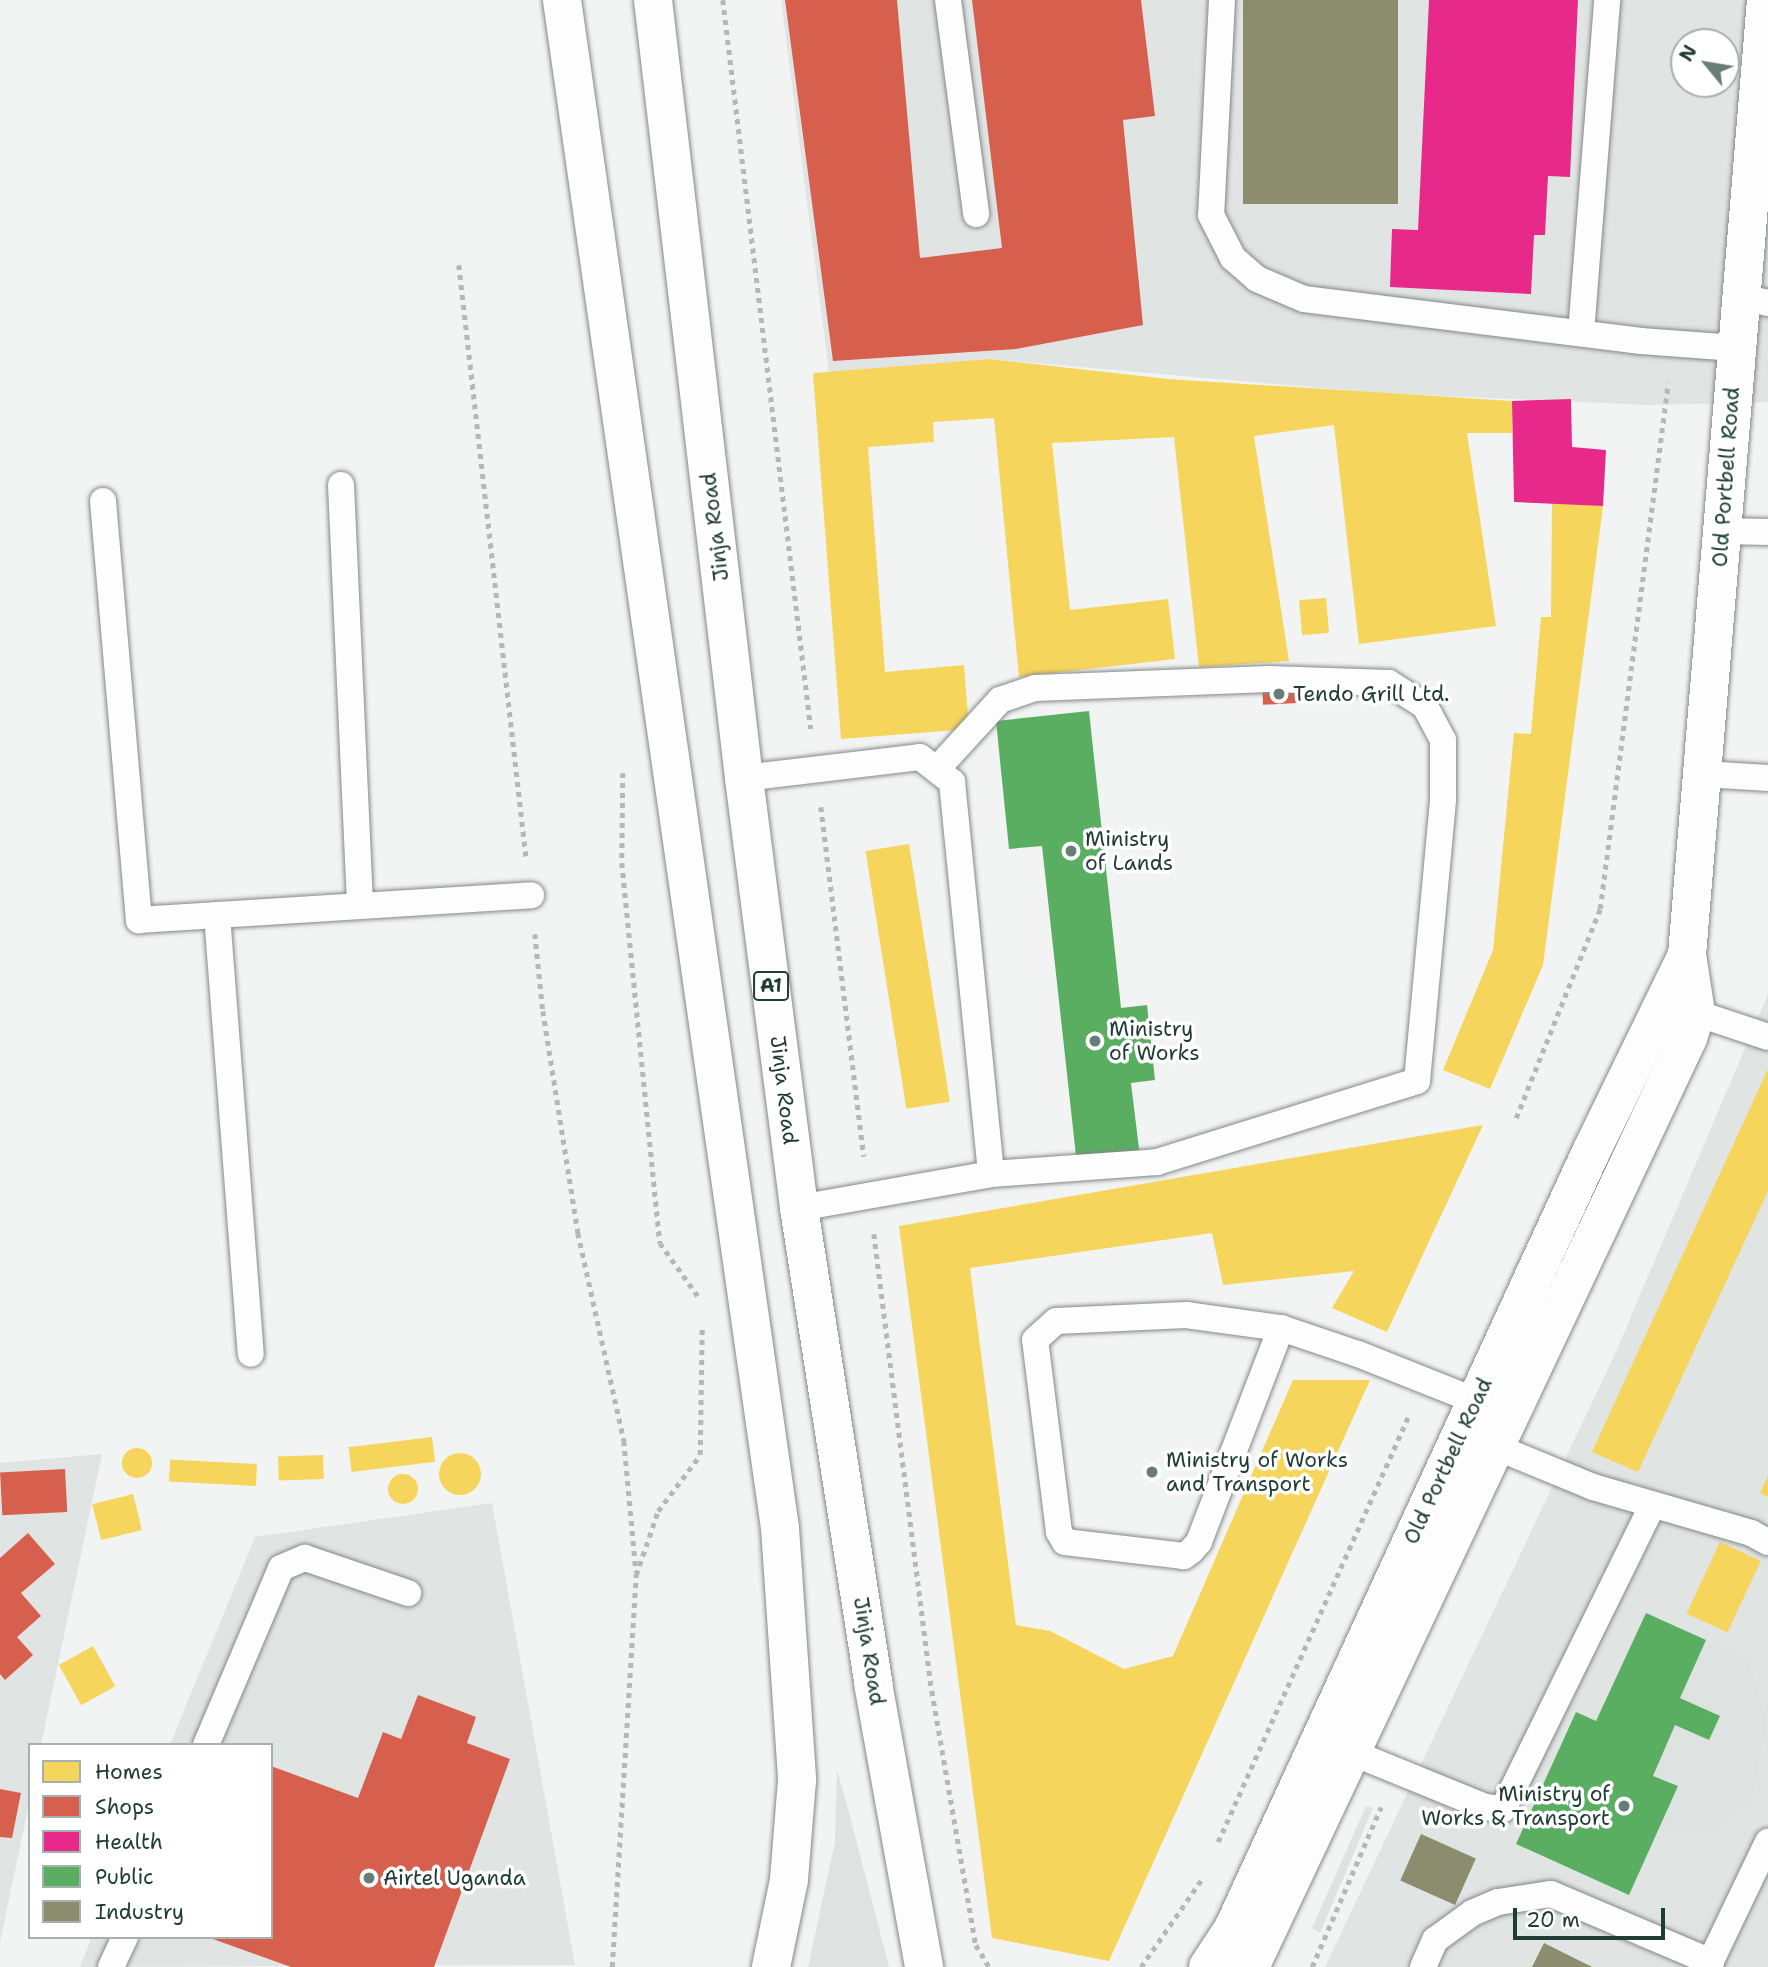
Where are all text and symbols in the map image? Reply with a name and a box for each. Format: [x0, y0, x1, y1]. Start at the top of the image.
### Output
north arrow [1670, 28, 1740, 98]
text: N [1674, 40, 1703, 66]
street label: Old Portbell Road [1707, 386, 1745, 568]
street label: Jinja Road [696, 471, 734, 583]
place label: Tendo Grill Ltd. [1293, 681, 1449, 707]
marker: Tendo Grill Ltd. [1271, 686, 1287, 702]
place label: Ministry of Lands [1085, 826, 1173, 876]
marker: Ministry of Lands [1063, 843, 1079, 859]
road number: A1 [752, 970, 790, 1002]
place label: Ministry of Works [1109, 1016, 1200, 1066]
marker: Ministry of Works [1087, 1033, 1103, 1049]
street label: Jinja Road [765, 1034, 803, 1146]
street label: Old Portbell Road [1398, 1374, 1498, 1548]
place label: Ministry of Works and Transport [1166, 1447, 1348, 1497]
marker: Ministry of Works and Transport [1144, 1464, 1160, 1480]
street label: Jinja Road [848, 1595, 890, 1707]
legend [28, 1743, 273, 1939]
text: Homes [95, 1758, 163, 1786]
place label: Ministry of Works & Transport [1421, 1781, 1610, 1831]
text: Shops [95, 1793, 154, 1821]
marker: Ministry of Works & Transport [1616, 1798, 1632, 1814]
text: Health [95, 1828, 163, 1856]
text: Public [95, 1863, 154, 1891]
place label: Airtel Uganda [383, 1865, 526, 1891]
marker: Airtel Uganda [361, 1870, 377, 1886]
scale bar [1516, 1894, 1668, 1938]
text: Industry [95, 1898, 184, 1926]
text: 20 m [1526, 1906, 1580, 1934]

